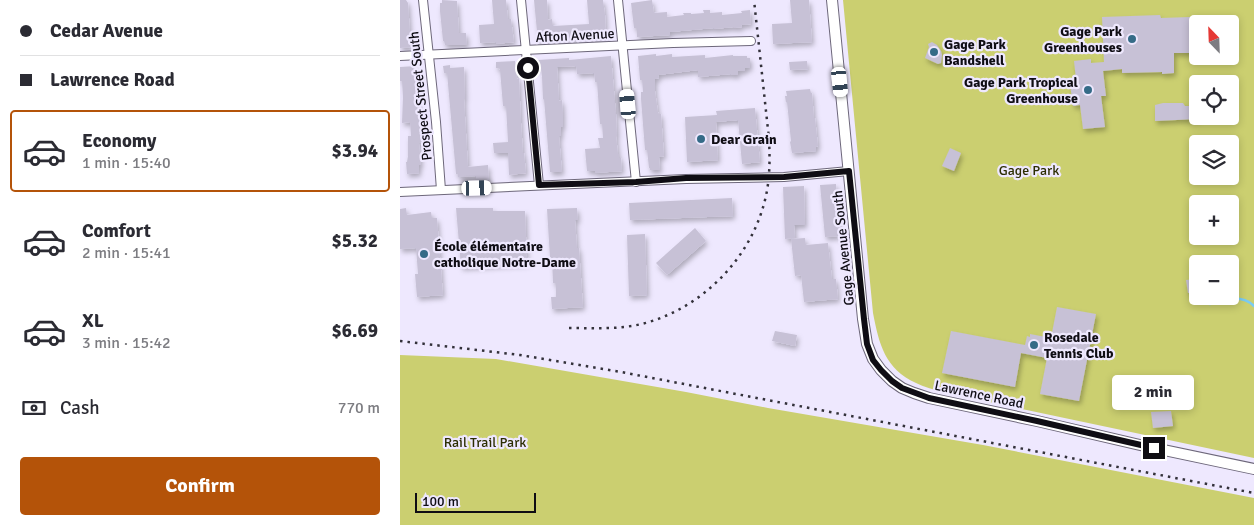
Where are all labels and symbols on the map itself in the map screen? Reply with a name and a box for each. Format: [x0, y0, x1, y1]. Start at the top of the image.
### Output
north arrow [1189, 15, 1239, 65]
place label: Gage Park Greenhouses [1044, 23, 1123, 56]
street label: Afton Avenue [535, 25, 615, 46]
street label: Prospect Street South [405, 31, 436, 161]
marker: Gage Park Greenhouses [1126, 33, 1138, 45]
place label: Gage Park Bandshell [944, 36, 1007, 69]
marker: Gage Park Bandshell [928, 46, 940, 58]
route start [517, 57, 539, 79]
car [830, 66, 849, 98]
place label: Gage Park Tropical Greenhouse [964, 74, 1079, 107]
marker: Gage Park Tropical Greenhouse [1082, 84, 1094, 96]
car [619, 88, 636, 120]
place label: Dear Grain [711, 131, 777, 148]
marker: Dear Grain [695, 133, 707, 145]
park label: Gage Park [999, 162, 1059, 179]
car [461, 180, 492, 196]
street label: Gage Avenue South [829, 190, 858, 306]
place label: École élémentaire catholique Notre-Dame [434, 238, 576, 271]
marker: École élémentaire catholique Notre-Dame [418, 248, 430, 260]
place label: Rosedale Tennis Club [1044, 329, 1114, 362]
marker: Rosedale Tennis Club [1028, 339, 1040, 351]
callout: 2 min [1113, 376, 1195, 410]
street label: Lawrence Road [933, 377, 1025, 412]
park label: Rail Trail Park [444, 434, 526, 451]
route end [1143, 437, 1165, 459]
scale bar [415, 490, 536, 513]

